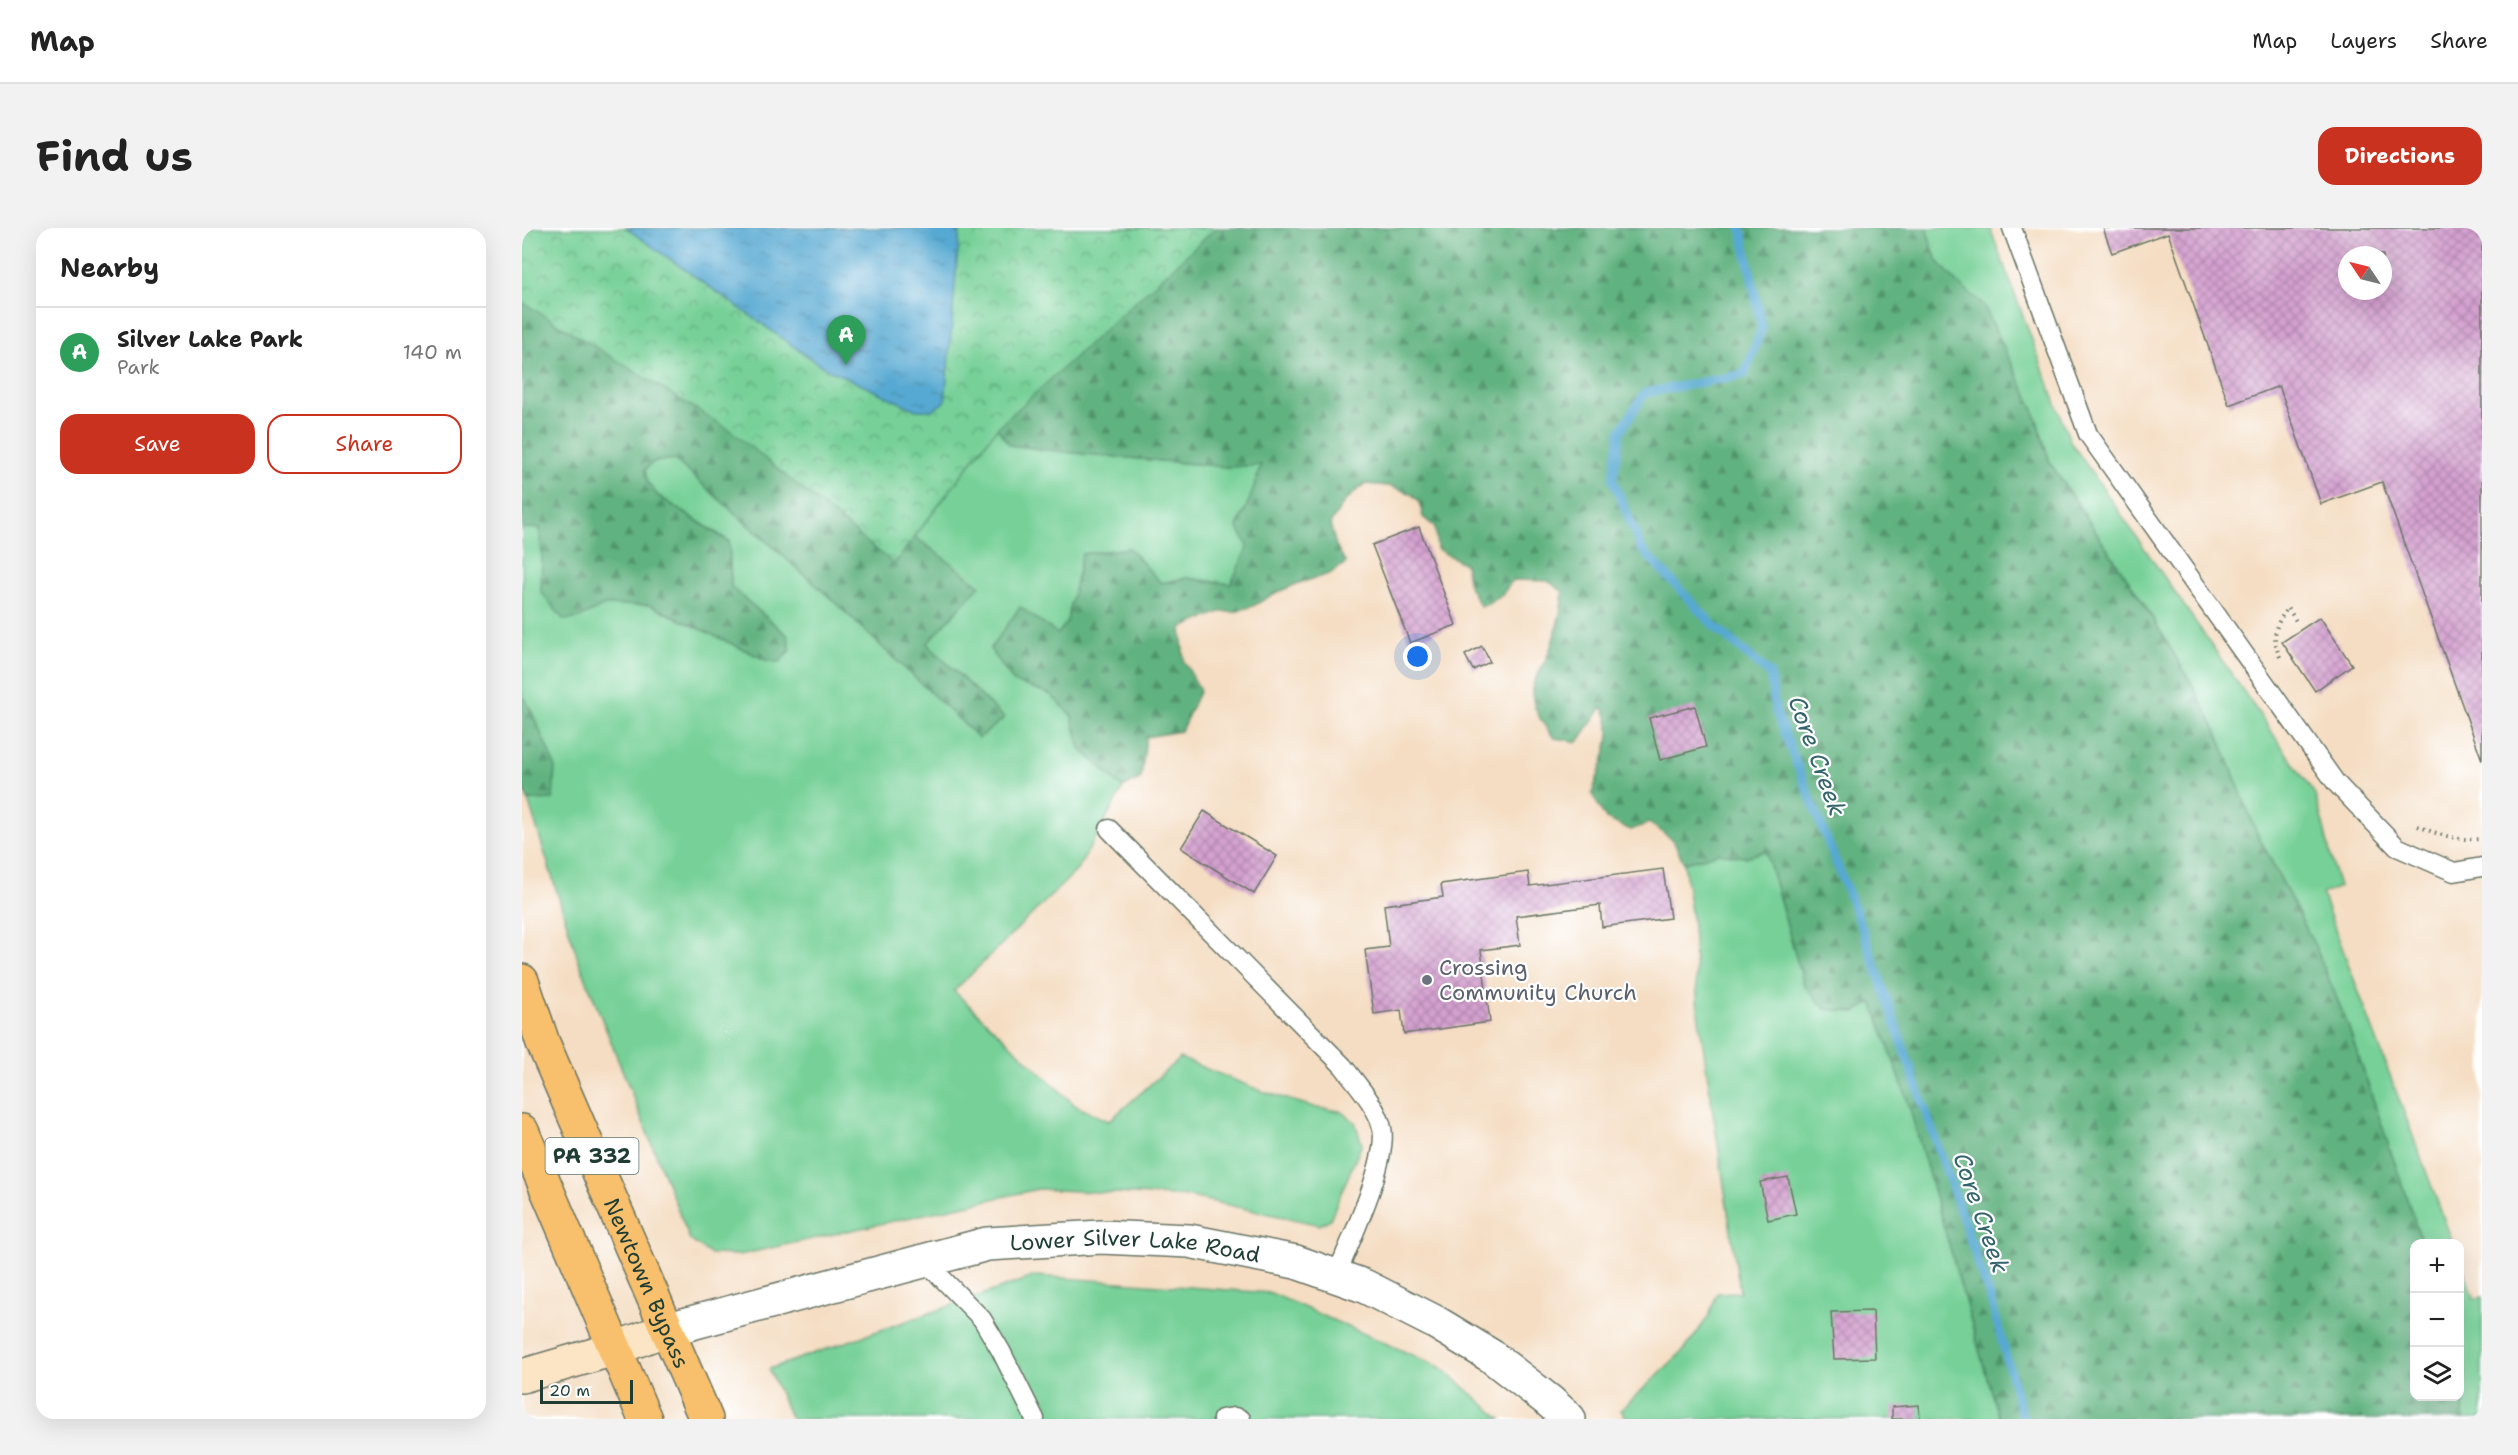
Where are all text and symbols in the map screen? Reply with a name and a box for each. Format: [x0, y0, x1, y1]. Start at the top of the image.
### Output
text: Map [30, 22, 95, 60]
text: Map [2252, 27, 2297, 55]
text: Layers [2330, 27, 2397, 55]
text: Share [2430, 27, 2488, 55]
button: Directions [2318, 127, 2482, 185]
text: Find us [36, 128, 193, 184]
north arrow [2338, 246, 2392, 300]
text: Nearby [60, 250, 159, 285]
pin: A [826, 316, 866, 365]
text: Silver Lake Park [117, 325, 303, 354]
text: A [72, 339, 87, 365]
text: 140 m [403, 339, 462, 365]
text: Park [117, 354, 160, 380]
button: Save [60, 414, 255, 474]
button: Share [267, 414, 462, 474]
your location [1403, 642, 1432, 671]
water label: Core Creek [1780, 691, 1854, 821]
place label: Crossing Community Church [1439, 953, 1637, 1007]
marker: Crossing Community Church [1420, 973, 1434, 987]
road number: PA 332 [545, 1138, 638, 1174]
water label: Core Creek [1945, 1148, 2017, 1278]
street label: Newtown Bypass [597, 1194, 696, 1373]
street label: Lower Silver Lake Road [1009, 1223, 1263, 1270]
map controls [2410, 1239, 2464, 1401]
button: + [2410, 1239, 2464, 1293]
button: − [2410, 1293, 2464, 1347]
button: layers [2410, 1347, 2464, 1401]
scale bar [540, 1377, 633, 1404]
text: 20 m [549, 1380, 590, 1401]

